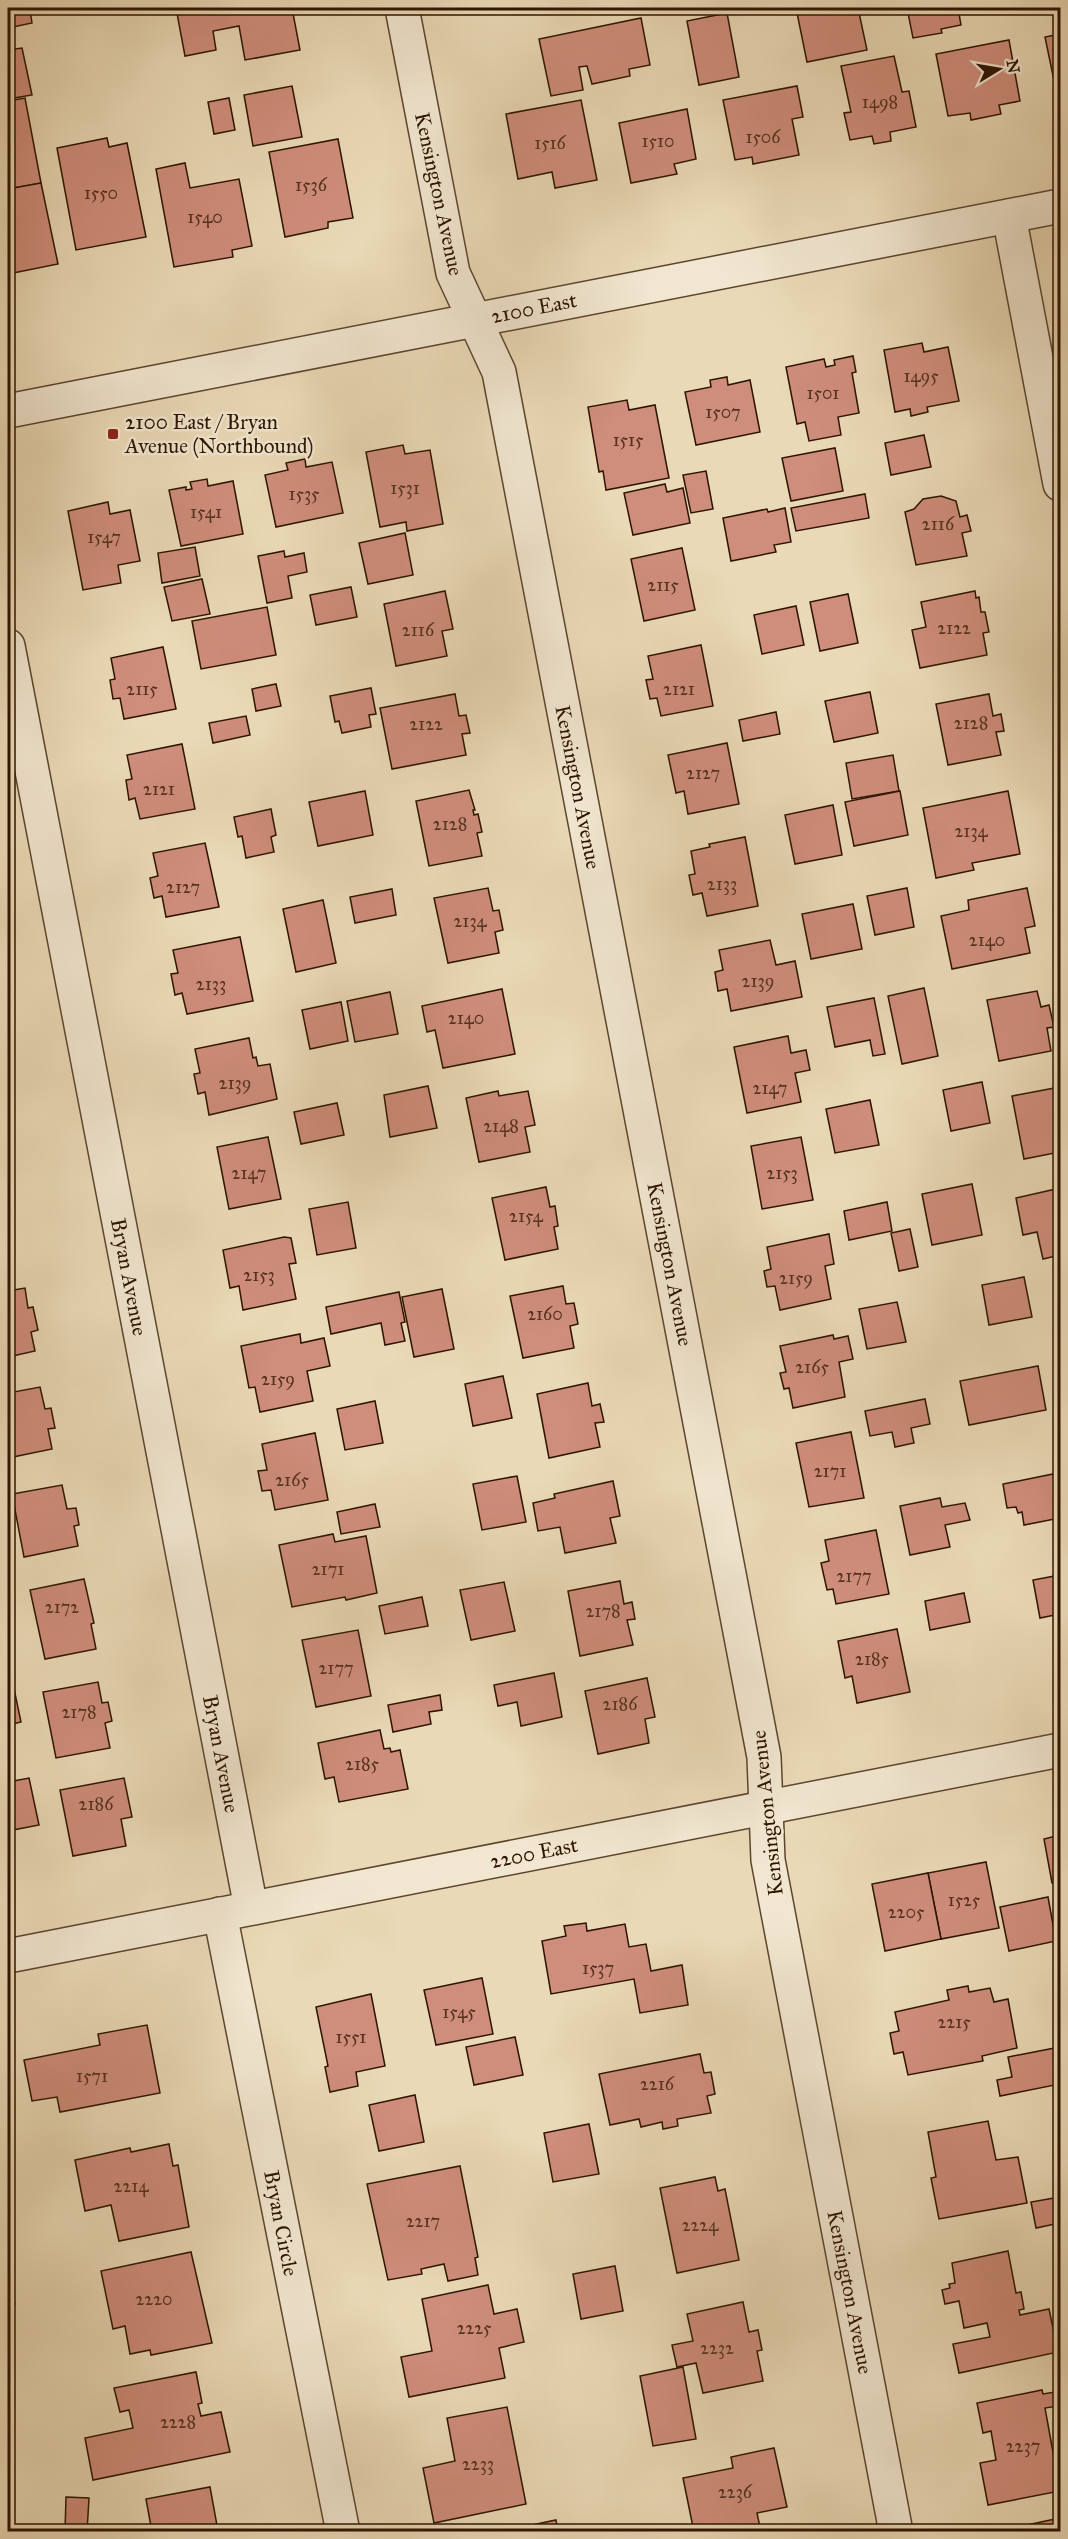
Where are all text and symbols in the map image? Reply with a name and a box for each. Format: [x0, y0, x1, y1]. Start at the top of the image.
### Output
north arrow [969, 39, 1029, 99]
text: N [1003, 58, 1024, 75]
house number: 1498 [862, 91, 898, 113]
street label: Kensington Avenue [409, 110, 469, 278]
house number: 1506 [745, 126, 781, 148]
house number: 1510 [642, 130, 674, 152]
house number: 1516 [534, 132, 567, 154]
house number: 1536 [295, 174, 328, 196]
house number: 1550 [84, 182, 118, 204]
house number: 1540 [187, 206, 223, 228]
street label: 2100 East [489, 287, 580, 329]
house number: 1495 [903, 365, 939, 387]
house number: 1501 [807, 382, 839, 404]
house number: 1507 [705, 401, 741, 423]
place label: 2100 East / Bryan Avenue (Northbound) [124, 409, 314, 459]
marker: 2100 East / Bryan Avenue (Northbound) [106, 427, 120, 441]
house number: 1515 [613, 429, 644, 451]
house number: 1531 [390, 477, 420, 499]
house number: 1535 [289, 483, 320, 505]
house number: 1541 [190, 501, 222, 523]
house number: 2116 [922, 513, 955, 535]
house number: 1547 [87, 526, 121, 548]
house number: 2115 [647, 574, 679, 596]
house number: 2122 [937, 617, 971, 639]
house number: 2116 [402, 619, 435, 641]
house number: 2115 [126, 678, 158, 700]
house number: 2121 [663, 678, 695, 700]
street label: Kensington Avenue [549, 703, 607, 871]
house number: 2128 [954, 712, 988, 734]
house number: 2122 [409, 713, 443, 735]
house number: 2127 [686, 762, 720, 784]
house number: 2121 [143, 778, 175, 800]
house number: 2128 [433, 813, 467, 835]
house number: 2134 [954, 820, 989, 842]
house number: 2133 [707, 873, 737, 895]
house number: 2127 [166, 876, 200, 898]
house number: 2134 [453, 910, 488, 932]
house number: 2140 [969, 929, 1005, 951]
house number: 2139 [742, 970, 774, 992]
house number: 2133 [196, 973, 226, 995]
house number: 2140 [448, 1007, 484, 1029]
house number: 2139 [219, 1072, 251, 1094]
house number: 2147 [753, 1077, 787, 1099]
house number: 2148 [483, 1115, 519, 1137]
house number: 2147 [232, 1162, 266, 1184]
house number: 2153 [766, 1162, 798, 1184]
street label: Kensington Avenue [641, 1180, 699, 1348]
house number: 2154 [509, 1205, 544, 1227]
street label: Bryan Avenue [105, 1216, 153, 1338]
house number: 2153 [243, 1264, 275, 1286]
house number: 2159 [779, 1267, 813, 1289]
house number: 2160 [527, 1303, 563, 1325]
house number: 2165 [795, 1356, 829, 1378]
house number: 2159 [261, 1368, 295, 1390]
house number: 2171 [814, 1460, 846, 1482]
house number: 2165 [275, 1469, 309, 1491]
house number: 2171 [312, 1558, 344, 1580]
house number: 2177 [836, 1565, 872, 1587]
house number: 2172 [45, 1596, 79, 1618]
house number: 2178 [585, 1600, 621, 1622]
house number: 2185 [855, 1648, 890, 1670]
house number: 2177 [318, 1657, 354, 1679]
street label: Bryan Avenue [197, 1693, 245, 1815]
house number: 2186 [603, 1693, 638, 1715]
house number: 2178 [61, 1701, 97, 1723]
street label: Kensington Avenue [745, 1729, 789, 1897]
house number: 2185 [345, 1753, 380, 1775]
house number: 2186 [79, 1793, 114, 1815]
street label: 2200 East [488, 1832, 581, 1874]
house number: 1525 [948, 1889, 981, 1911]
house number: 2205 [888, 1901, 925, 1923]
house number: 1537 [582, 1957, 614, 1979]
house number: 1545 [442, 2001, 476, 2023]
house number: 2215 [937, 2011, 971, 2033]
house number: 1551 [336, 2026, 366, 2048]
house number: 1571 [76, 2065, 108, 2087]
house number: 2216 [640, 2073, 675, 2095]
street label: Bryan Circle [258, 2168, 304, 2278]
house number: 2214 [114, 2175, 149, 2197]
street label: Kensington Avenue [821, 2208, 879, 2376]
house number: 2217 [406, 2210, 440, 2232]
house number: 2224 [682, 2214, 719, 2236]
house number: 2220 [136, 2288, 172, 2310]
house number: 2225 [457, 2317, 492, 2339]
house number: 2232 [700, 2337, 734, 2359]
house number: 2228 [160, 2411, 196, 2433]
house number: 2237 [1006, 2435, 1040, 2457]
house number: 2233 [462, 2453, 494, 2475]
house number: 2236 [718, 2481, 753, 2503]

